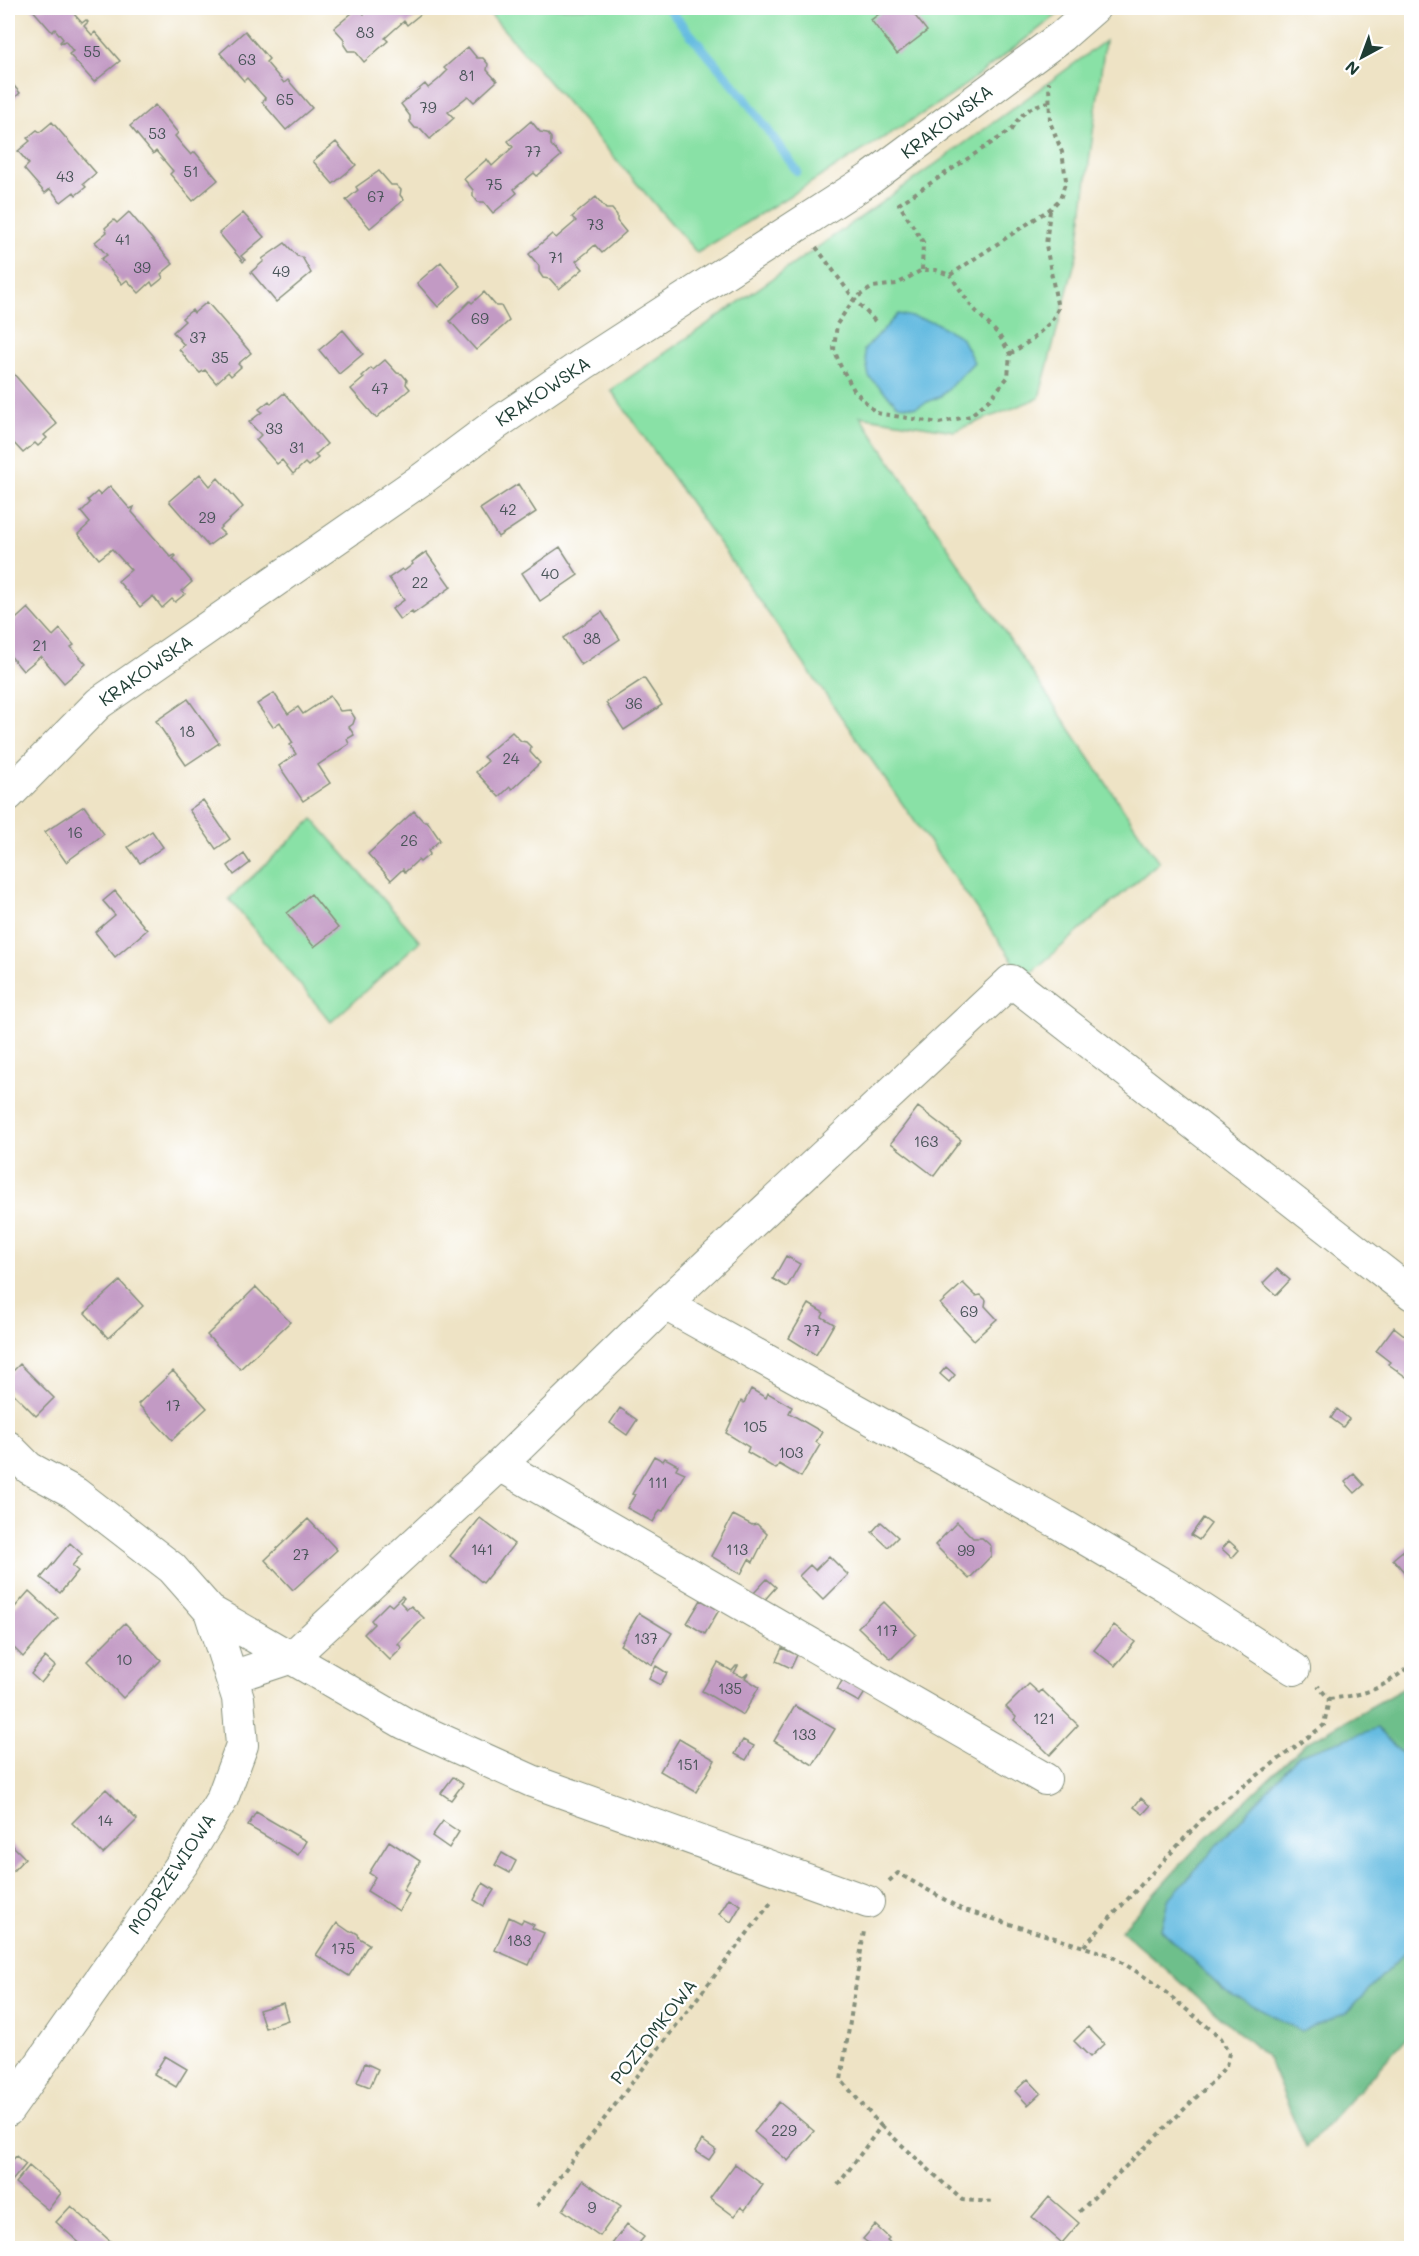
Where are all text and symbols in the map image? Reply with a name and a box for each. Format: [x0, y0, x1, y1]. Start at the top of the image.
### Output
house number: 83 [356, 22, 374, 42]
north arrow [1332, 27, 1392, 87]
house number: 55 [83, 41, 101, 61]
house number: 63 [238, 49, 256, 69]
text: N [1340, 57, 1363, 81]
house number: 81 [459, 65, 475, 85]
street label: KRAKOWSKA [895, 79, 997, 164]
house number: 65 [276, 89, 294, 109]
house number: 79 [419, 97, 437, 117]
house number: 53 [148, 123, 166, 143]
house number: 77 [525, 141, 541, 161]
house number: 51 [183, 161, 199, 181]
house number: 43 [56, 166, 74, 186]
house number: 75 [485, 174, 503, 194]
house number: 67 [367, 186, 385, 206]
house number: 73 [586, 214, 604, 234]
house number: 41 [115, 229, 131, 249]
house number: 71 [548, 247, 564, 267]
house number: 39 [133, 257, 151, 277]
house number: 49 [272, 261, 290, 281]
house number: 69 [471, 308, 489, 328]
house number: 37 [189, 327, 207, 347]
house number: 35 [211, 347, 229, 367]
street label: KRAKOWSKA [490, 351, 595, 432]
house number: 47 [371, 378, 389, 398]
house number: 33 [265, 418, 283, 438]
house number: 31 [289, 437, 305, 457]
house number: 42 [499, 499, 517, 519]
house number: 29 [198, 507, 216, 527]
house number: 40 [541, 563, 559, 583]
house number: 22 [412, 572, 428, 592]
house number: 38 [583, 628, 601, 648]
street label: KRAKOWSKA [94, 629, 197, 711]
house number: 21 [32, 635, 48, 655]
house number: 36 [625, 693, 643, 713]
house number: 18 [179, 721, 195, 741]
house number: 24 [502, 748, 520, 768]
house number: 16 [67, 822, 83, 842]
house number: 26 [400, 830, 418, 850]
house number: 163 [914, 1131, 938, 1151]
house number: 69 [960, 1301, 978, 1321]
house number: 77 [804, 1320, 820, 1340]
house number: 17 [165, 1395, 181, 1415]
house number: 105 [743, 1416, 767, 1436]
house number: 103 [779, 1442, 804, 1462]
house number: 111 [648, 1472, 668, 1492]
house number: 141 [471, 1539, 493, 1559]
house number: 113 [726, 1539, 748, 1559]
house number: 99 [957, 1540, 975, 1560]
house number: 27 [293, 1544, 309, 1564]
house number: 117 [876, 1620, 898, 1640]
house number: 137 [634, 1628, 658, 1648]
house number: 10 [116, 1649, 132, 1669]
house number: 135 [718, 1678, 742, 1698]
house number: 121 [1033, 1708, 1055, 1728]
house number: 133 [792, 1724, 816, 1744]
house number: 151 [677, 1754, 699, 1774]
street label: MODRZEWIOWA [122, 1808, 221, 1939]
house number: 14 [97, 1810, 113, 1830]
house number: 183 [507, 1930, 531, 1950]
house number: 175 [331, 1938, 355, 1958]
street label: POZIOMKOWA [605, 1974, 702, 2089]
house number: 229 [771, 2120, 797, 2140]
house number: 9 [588, 2197, 597, 2217]

